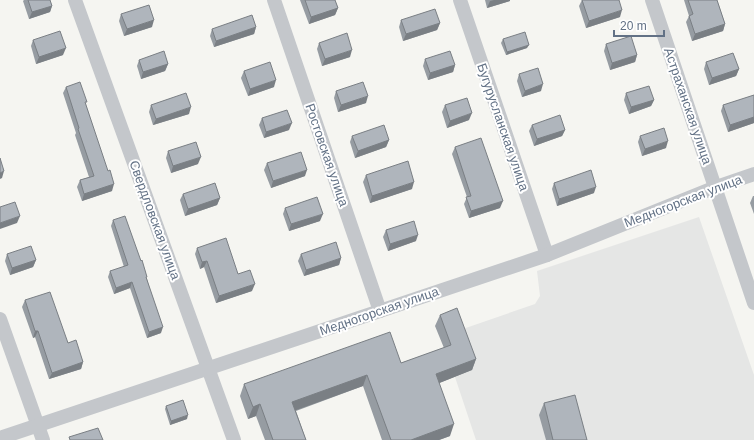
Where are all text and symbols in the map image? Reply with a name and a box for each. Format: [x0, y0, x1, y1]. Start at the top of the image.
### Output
scale bar [614, 12, 664, 38]
text: 20 m [620, 19, 647, 33]
street label: Астраханская улица [661, 46, 715, 167]
street label: Бугурусланская улица [474, 61, 532, 193]
street label: Ростовская улица [302, 102, 352, 209]
street label: Свердловская улица [126, 158, 184, 282]
street label: Медногорская улица [622, 171, 745, 230]
street label: Медногорская улица [318, 283, 441, 338]

